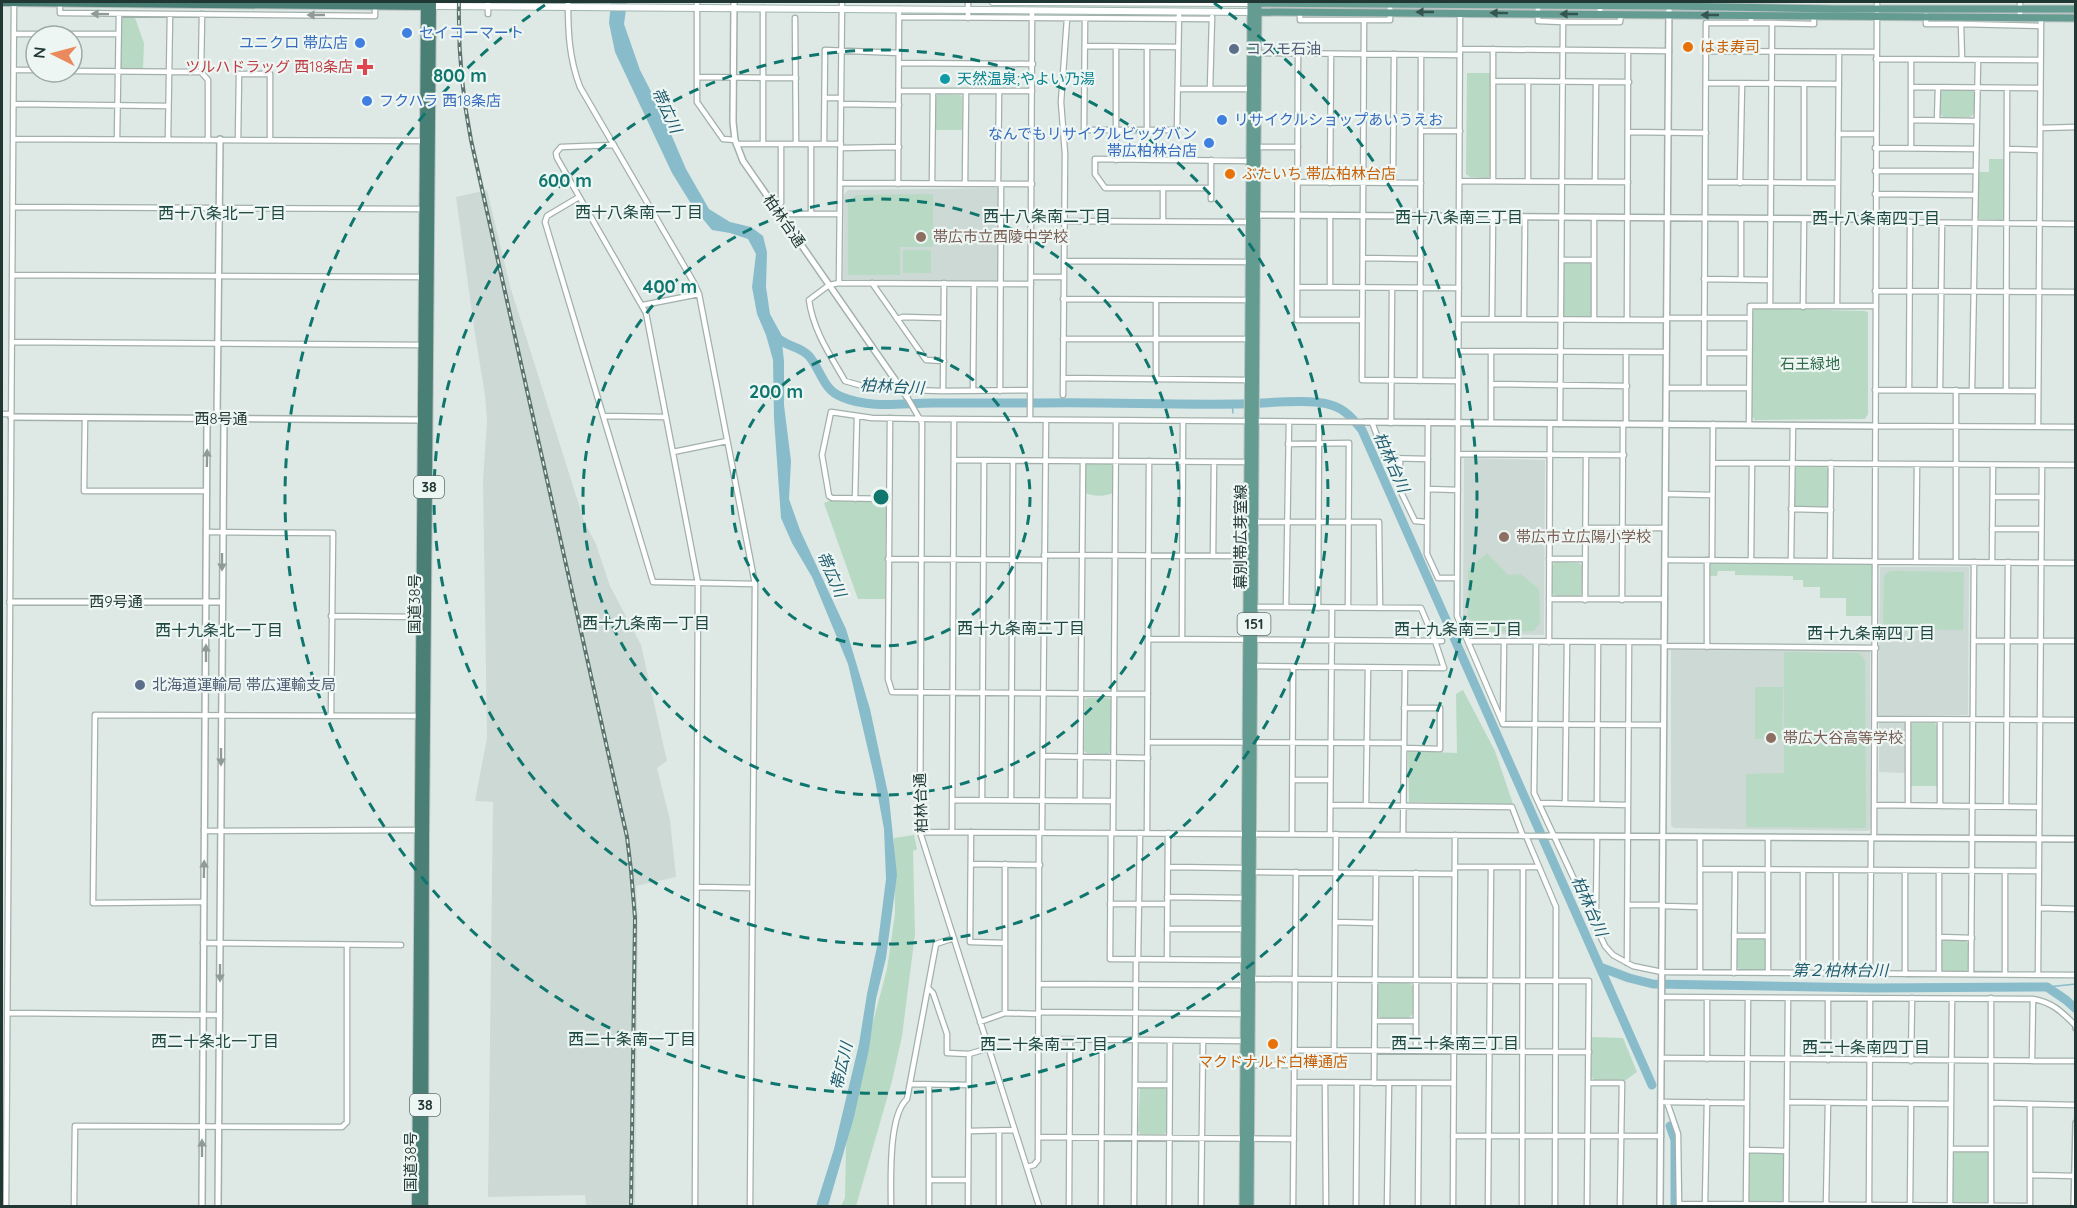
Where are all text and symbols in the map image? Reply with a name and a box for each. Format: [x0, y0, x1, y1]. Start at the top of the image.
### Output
one-way arrow [1416, 7, 1435, 17]
one-way arrow [1490, 8, 1509, 18]
one-way arrow [91, 9, 110, 19]
one-way arrow [1560, 9, 1579, 19]
one-way arrow [307, 10, 326, 20]
one-way arrow [1700, 10, 1719, 20]
place label: セイコーマート [419, 23, 524, 42]
north arrow [24, 24, 84, 84]
marker: セイコーマート [400, 26, 414, 40]
place label: ユニクロ 帯広店 [239, 33, 348, 52]
marker: ユニクロ 帯広店 [353, 36, 367, 50]
place label: はま寿司 [1700, 37, 1760, 56]
place label: コスモ石油 [1246, 39, 1321, 58]
marker: はま寿司 [1681, 40, 1695, 54]
marker: コスモ石油 [1227, 42, 1241, 56]
text: N [29, 46, 50, 59]
place label: ツルハドラッグ 西18条店 [185, 57, 353, 76]
marker: ツルハドラッグ 西18条店 [358, 60, 372, 74]
text: 800 m [433, 64, 487, 87]
place label: 天然温泉;やよい乃湯 [957, 69, 1095, 88]
marker: 天然温泉;やよい乃湯 [938, 72, 952, 86]
water label: 帯広川 [648, 84, 687, 138]
place label: フクハラ 西18条店 [379, 91, 501, 110]
marker: フクハラ 西18条店 [360, 94, 374, 108]
place label: リサイクルショップあいうえお [1234, 110, 1443, 129]
marker: リサイクルショップあいうえお [1215, 113, 1229, 127]
place label: なんでもリサイクルビッグバン 帯広柏林台店 [988, 124, 1197, 160]
marker: なんでもリサイクルビッグバン 帯広柏林台店 [1202, 136, 1216, 150]
place label: ぶたいち 帯広柏林台店 [1242, 164, 1396, 183]
marker: ぶたいち 帯広柏林台店 [1223, 167, 1237, 181]
text: 600 m [538, 169, 592, 192]
street label: 柏林台通 [759, 191, 809, 251]
district label: 西十八条南一丁目 [575, 202, 703, 222]
district label: 西十八条北一丁目 [158, 203, 286, 223]
district label: 西十八条南二丁目 [983, 206, 1111, 226]
district label: 西十八条南三丁目 [1395, 207, 1523, 227]
district label: 西十八条南四丁目 [1812, 208, 1940, 228]
place label: 帯広市立西陵中学校 [933, 227, 1068, 246]
marker: 帯広市立西陵中学校 [914, 230, 928, 244]
text: 400 m [643, 275, 697, 298]
park label: 石王緑地 [1780, 354, 1840, 373]
water label: 柏林台川 [860, 374, 926, 398]
text: 200 m [749, 380, 803, 403]
street label: 西8号通 [194, 409, 248, 428]
water label: 柏林台川 [1370, 429, 1415, 497]
one-way arrow [202, 449, 212, 468]
road number: 38 [414, 476, 444, 498]
street label: 幕別帯広芽室線 [1231, 484, 1250, 590]
centre of rings [871, 487, 891, 507]
place label: 帯広市立広陽小学校 [1516, 527, 1651, 546]
marker: 帯広市立広陽小学校 [1497, 530, 1511, 544]
water label: 帯広川 [813, 548, 852, 602]
one-way arrow [217, 552, 227, 571]
street label: 国道38号 [405, 574, 424, 634]
street label: 西9号通 [89, 592, 143, 611]
district label: 西十九条南一丁目 [582, 613, 710, 633]
road number: 151 [1238, 613, 1270, 635]
district label: 西十九条南二丁目 [957, 618, 1085, 638]
district label: 西十九条南三丁目 [1394, 619, 1522, 639]
district label: 西十九条北一丁目 [155, 620, 283, 640]
district label: 西十九条南四丁目 [1807, 623, 1935, 643]
one-way arrow [201, 644, 211, 663]
place label: 北海道運輸局 帯広運輸支局 [152, 675, 336, 694]
marker: 北海道運輸局 帯広運輸支局 [133, 678, 147, 692]
place label: 帯広大谷高等学校 [1783, 728, 1903, 747]
marker: 帯広大谷高等学校 [1764, 731, 1778, 745]
one-way arrow [216, 747, 226, 766]
street label: 柏林台通 [910, 773, 931, 833]
one-way arrow [199, 860, 209, 879]
water label: 柏林台川 [1568, 873, 1613, 941]
water label: 第２柏林台川 [1792, 960, 1890, 980]
one-way arrow [215, 963, 225, 982]
district label: 西二十条南一丁目 [568, 1029, 696, 1049]
district label: 西二十条北一丁目 [151, 1031, 279, 1051]
district label: 西二十条南三丁目 [1391, 1033, 1519, 1053]
district label: 西二十条南二丁目 [980, 1034, 1108, 1054]
marker: マクドナルド白樺通店 [1266, 1037, 1280, 1051]
district label: 西二十条南四丁目 [1802, 1037, 1930, 1057]
water label: 帯広川 [826, 1038, 857, 1092]
place label: マクドナルド白樺通店 [1198, 1052, 1348, 1071]
road number: 38 [410, 1094, 440, 1116]
street label: 国道38号 [401, 1132, 420, 1192]
one-way arrow [197, 1139, 207, 1158]

